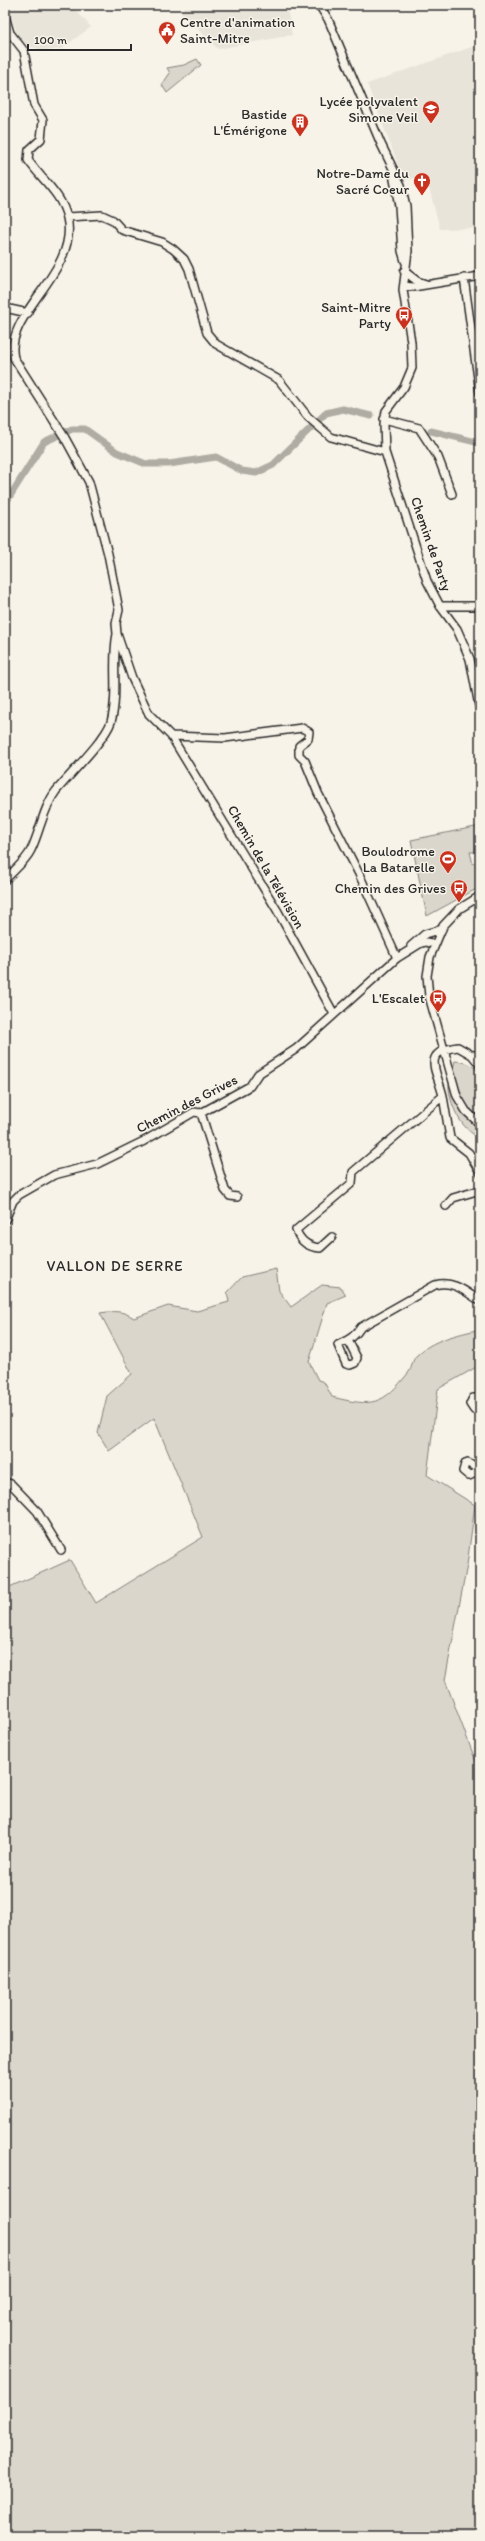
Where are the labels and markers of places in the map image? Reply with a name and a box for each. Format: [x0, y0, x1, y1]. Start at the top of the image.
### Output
place label: Centre d'animation Saint-Mitre [180, 14, 296, 47]
public building icon: Centre d'animation Saint-Mitre [157, 20, 177, 45]
place label: Lycée polyvalent Simone Veil [320, 93, 418, 126]
school or university icon: Lycée polyvalent Simone Veil [421, 99, 441, 124]
place label: Bastide L'Émérigone [213, 106, 287, 139]
building icon: Bastide L'Émérigone [290, 112, 310, 137]
place label: Notre-Dame du Sacré Coeur [317, 165, 409, 198]
church icon: Notre-Dame du Sacré Coeur [412, 171, 432, 196]
place label: Saint-Mitre Party [321, 299, 391, 332]
bus stop icon: Saint-Mitre Party [394, 305, 414, 330]
place label: Boulodrome La Batarelle [361, 843, 435, 876]
sports icon: Boulodrome La Batarelle [438, 849, 458, 874]
bus stop icon: Chemin des Grives [449, 878, 469, 903]
place label: Chemin des Grives [335, 880, 446, 897]
bus stop icon: L'Escalet [428, 988, 448, 1013]
place label: L'Escalet [372, 990, 425, 1007]

